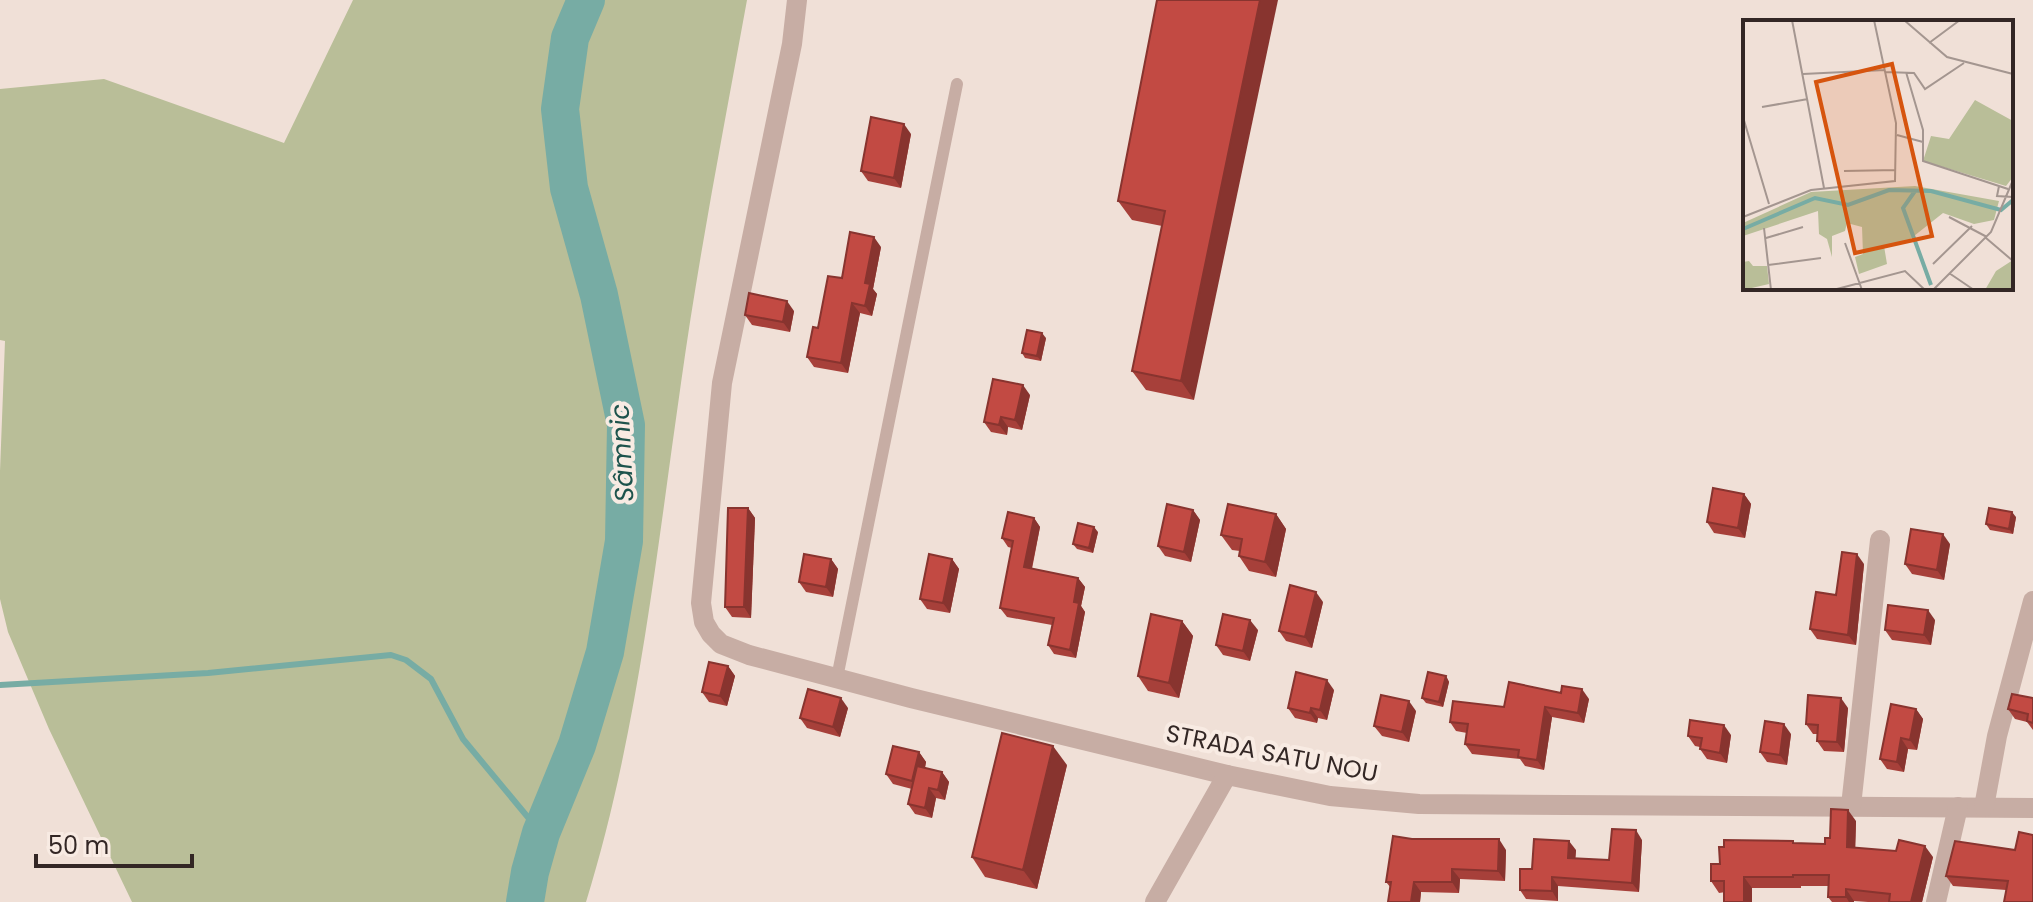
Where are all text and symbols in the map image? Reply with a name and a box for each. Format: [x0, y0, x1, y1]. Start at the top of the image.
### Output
inset map [1743, 20, 2013, 290]
water label: Sâmnic [601, 403, 643, 503]
street label: STRADA SATU NOU [1163, 716, 1381, 790]
scale bar [36, 818, 192, 868]
text: 50 m [48, 829, 109, 862]

